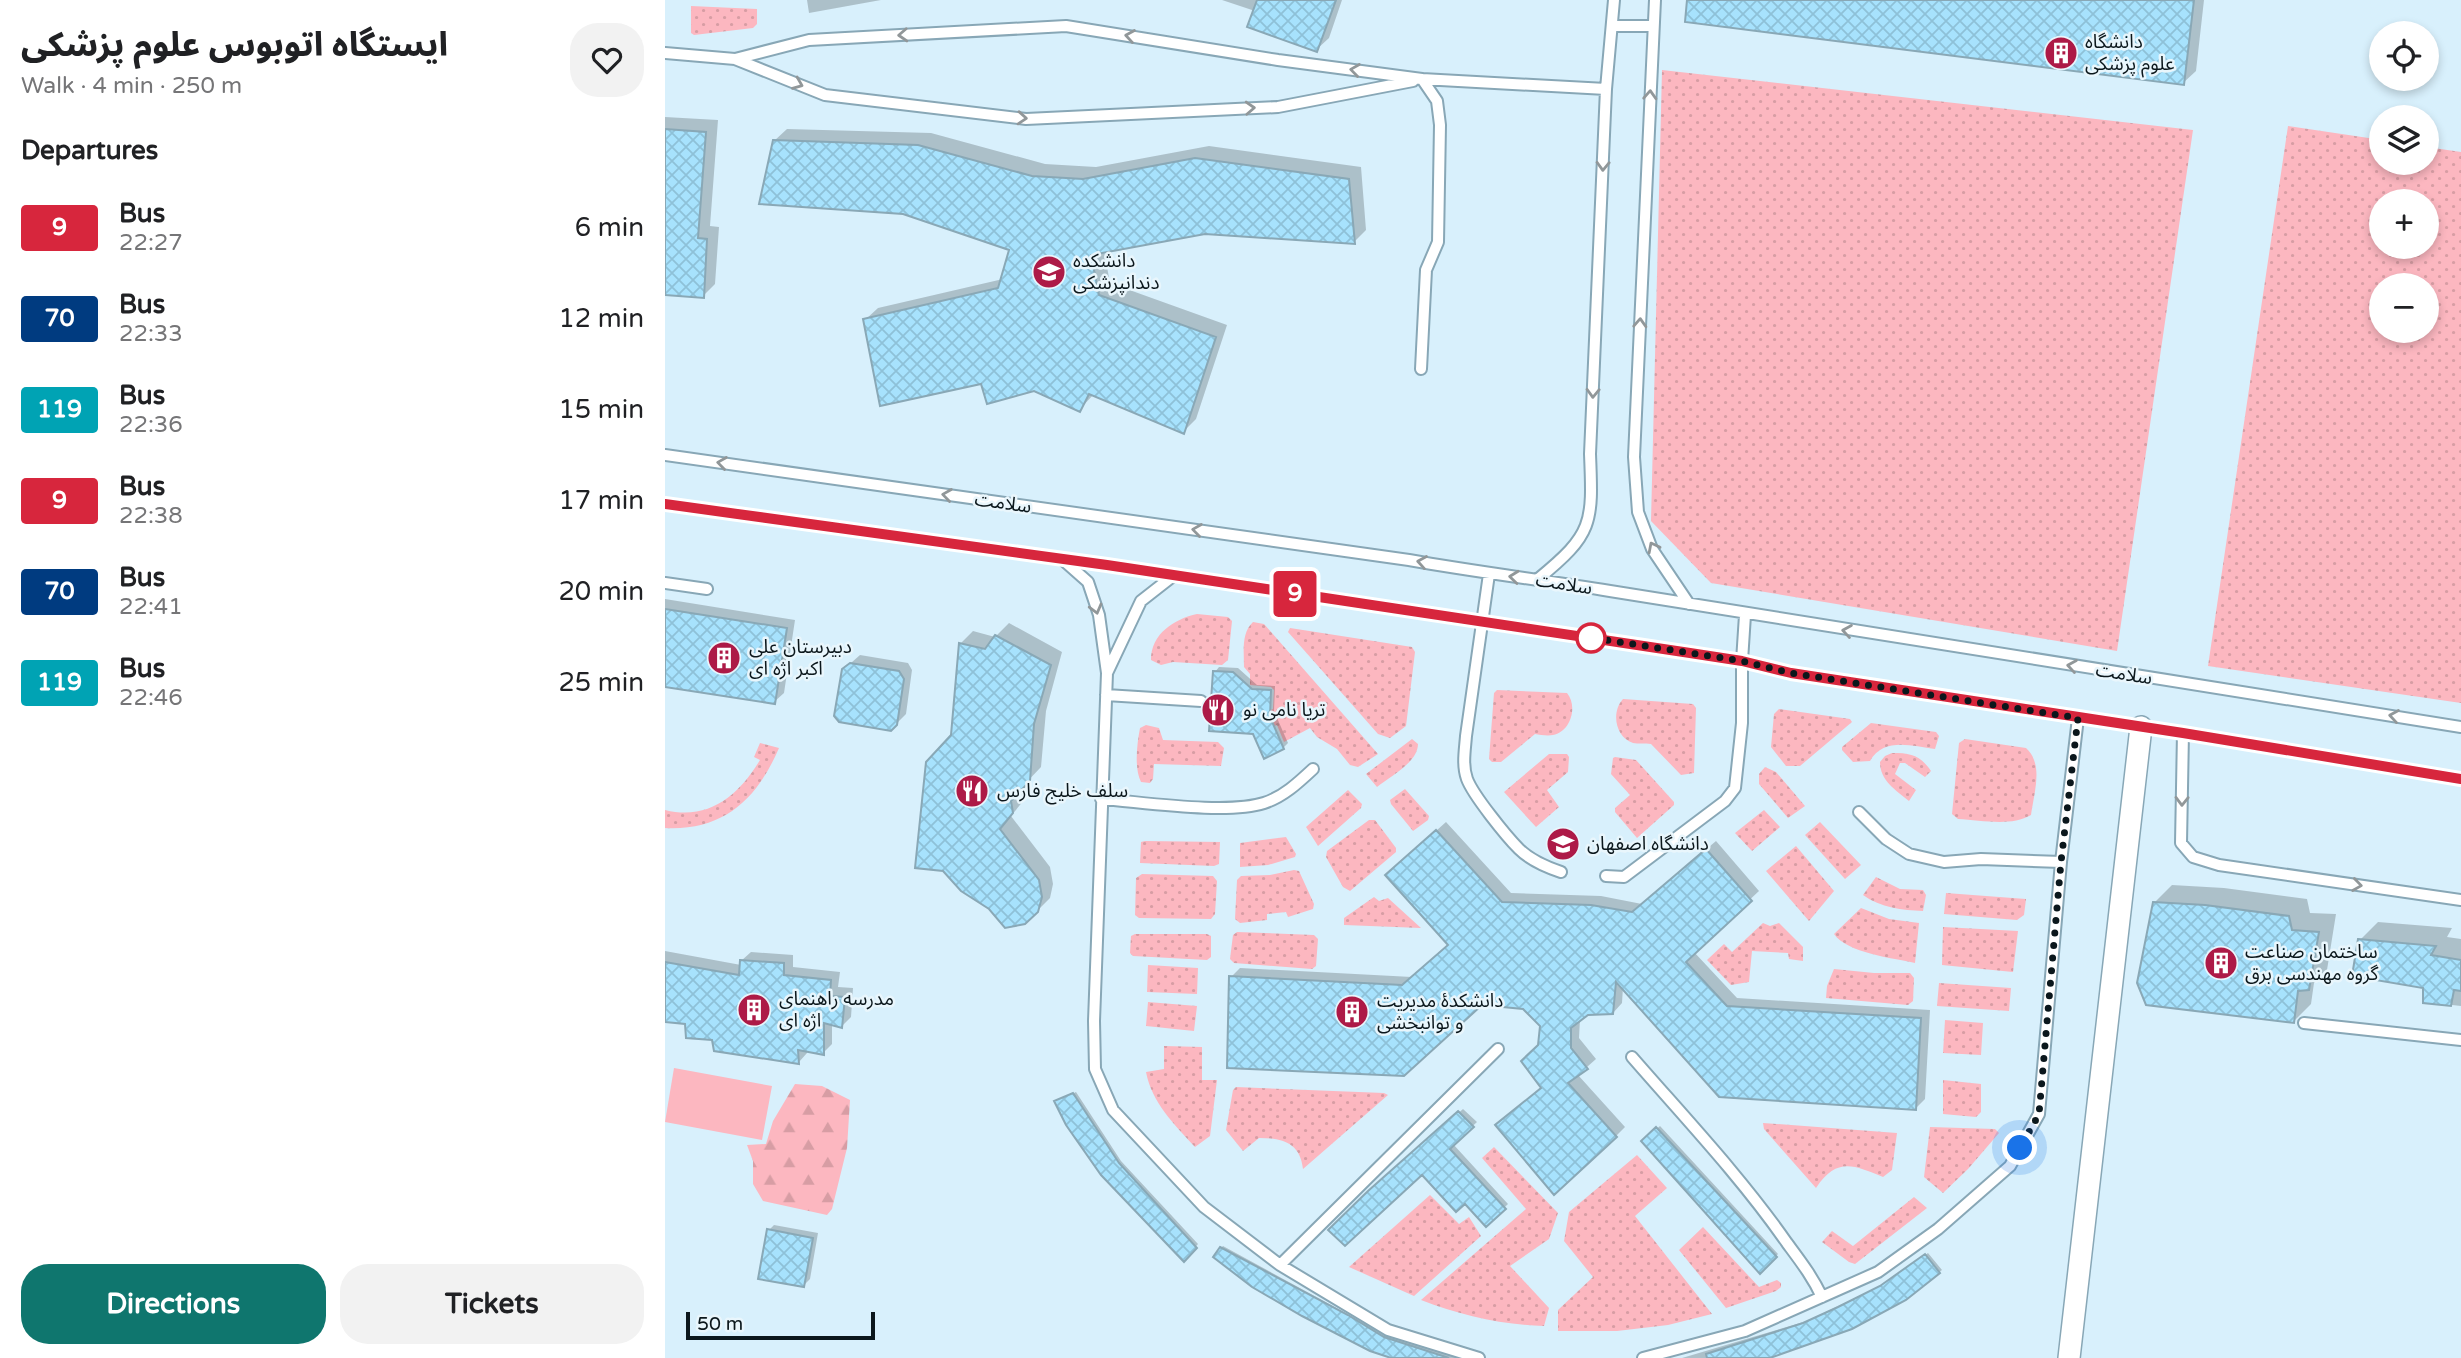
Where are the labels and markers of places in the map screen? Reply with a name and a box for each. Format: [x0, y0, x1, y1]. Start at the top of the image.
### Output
place label: دانشگاه علوم پزشکی [2085, 31, 2175, 78]
building icon: دانشگاه علوم پزشکی [2042, 34, 2080, 72]
place label: دانشکده دندانپزشکی [1073, 250, 1160, 295]
school or university icon: دانشکده دندانپزشکی [1030, 253, 1068, 291]
unlabelled marker [1576, 623, 1606, 653]
place label: دبیرستان علی اکبر اژه ای [749, 636, 852, 680]
building icon: دبیرستان علی اکبر اژه ای [705, 639, 743, 677]
restaurant icon: تریا نامی نو [1199, 691, 1237, 729]
place label: تریا نامی نو [1243, 699, 1325, 721]
restaurant icon: سلف خلیج فارس [953, 772, 991, 810]
place label: سلف خلیج فارس [997, 780, 1128, 805]
school or university icon: دانشگاه اصفهان [1544, 825, 1582, 863]
place label: دانشگاه اصفهان [1587, 833, 1709, 855]
place label: ساختمان صناعت گروه مهندسی برق [2245, 941, 2379, 985]
building icon: ساختمان صناعت گروه مهندسی برق [2202, 944, 2240, 982]
place label: مدرسه راهنمای اژه ای [779, 988, 894, 1032]
place label: دانشکدهٔ مدیریت و توانبخشی [1377, 990, 1503, 1034]
building icon: مدرسه راهنمای اژه ای [735, 991, 773, 1029]
building icon: دانشکدهٔ مدیریت و توانبخشی [1333, 993, 1371, 1031]

